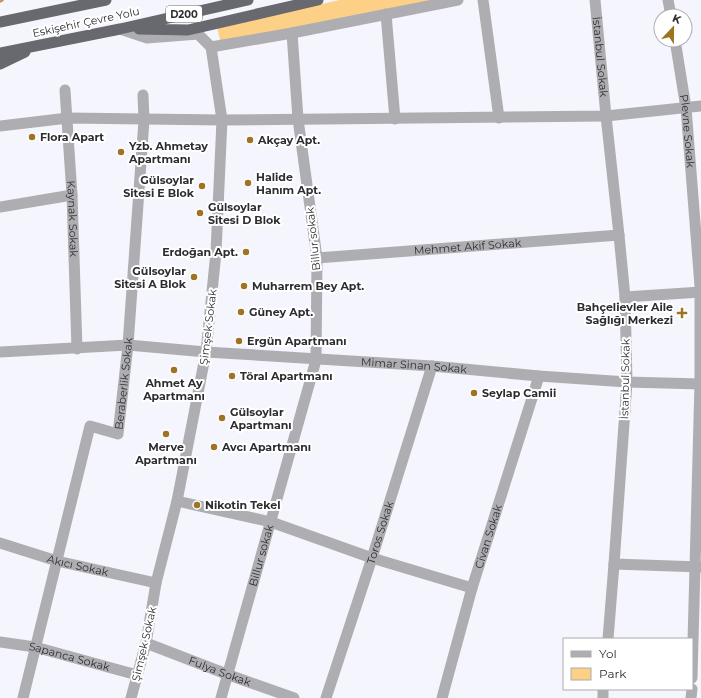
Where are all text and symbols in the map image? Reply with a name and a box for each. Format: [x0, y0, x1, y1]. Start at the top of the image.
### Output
street label: Eskişehir Çevre Yolu [31, 4, 141, 40]
road number: D200 [166, 6, 202, 22]
north arrow [653, 8, 693, 48]
text: K [670, 11, 684, 27]
street label: İstanbul Sokak [590, 16, 611, 98]
street label: Plevne Sokak [677, 93, 698, 169]
place label: Flora Apart [40, 130, 104, 144]
marker: Flora Apart [27, 132, 37, 142]
place label: Akçay Apt. [257, 133, 320, 147]
marker: Akçay Apt. [245, 135, 255, 145]
place label: Yzb. Ahmetay Apartmanı [128, 139, 208, 166]
marker: Yzb. Ahmetay Apartmanı [116, 147, 126, 157]
place label: Halide Hanım Apt. [256, 170, 321, 197]
place label: Gülsoylar Sitesi E Blok [123, 173, 195, 200]
marker: Halide Hanım Apt. [243, 178, 253, 188]
street label: Kaynak Sokak [64, 180, 81, 258]
marker: Gülsoylar Sitesi E Blok [197, 181, 207, 191]
place label: Gülsoylar Sitesi D Blok [208, 200, 281, 227]
street label: Billur sokak [303, 206, 323, 271]
marker: Gülsoylar Sitesi D Blok [195, 208, 205, 218]
street label: Mehmet Akif Sokak [413, 235, 522, 258]
place label: Erdoğan Apt. [162, 245, 238, 259]
marker: Erdoğan Apt. [241, 247, 251, 257]
place label: Gülsoylar Sitesi A Blok [114, 264, 187, 291]
marker: Gülsoylar Sitesi A Blok [189, 272, 199, 282]
place label: Muharrem Bey Apt. [252, 279, 364, 293]
marker: Muharrem Bey Apt. [239, 281, 249, 291]
street label: Şimşek Sokak [196, 288, 220, 366]
place label: Bahçelievler Aile Sağlığı Merkezi [577, 300, 673, 327]
place label: Güney Apt. [249, 305, 313, 319]
marker: Güney Apt. [236, 307, 246, 317]
marker: Bahçelievler Aile Sağlığı Merkezi [676, 307, 688, 319]
place label: Ergün Apartmanı [247, 334, 347, 348]
marker: Ergün Apartmanı [234, 336, 244, 346]
street label: Beraberlik Sokak [112, 337, 136, 430]
street label: İstanbul Sokak [617, 338, 633, 419]
street label: Mimar Sinan Sokak [361, 355, 468, 376]
marker: Ahmet Ay Apartmanı [169, 365, 179, 375]
place label: Töral Apartmanı [240, 369, 333, 383]
marker: Töral Apartmanı [227, 371, 237, 381]
place label: Ahmet Ay Apartmanı [142, 376, 205, 403]
place label: Seylap Camii [482, 386, 556, 400]
marker: Seylap Camii [469, 388, 479, 398]
place label: Gülsoylar Apartmanı [229, 405, 292, 432]
marker: Gülsoylar Apartmanı [217, 413, 227, 423]
marker: Merve Apartmanı [161, 429, 171, 439]
place label: Merve Apartmanı [134, 440, 197, 467]
place label: Avcı Apartmanı [221, 440, 311, 454]
marker: Avcı Apartmanı [209, 442, 219, 452]
place label: Nikotin Tekel [205, 498, 281, 512]
street label: Toros Sokak [363, 499, 396, 566]
marker: Nikotin Tekel [192, 500, 202, 510]
street label: Civan Sokak [472, 502, 505, 570]
street label: Billur sokak [246, 523, 277, 588]
street label: Akıcı Sokak [45, 551, 110, 579]
street label: Şimşek Sokak [129, 605, 159, 683]
legend [563, 638, 693, 690]
street label: Sapanca Sokak [28, 639, 112, 674]
text: Yol [599, 646, 617, 661]
street label: Fulya Sokak [187, 653, 253, 689]
text: Park [599, 666, 627, 681]

